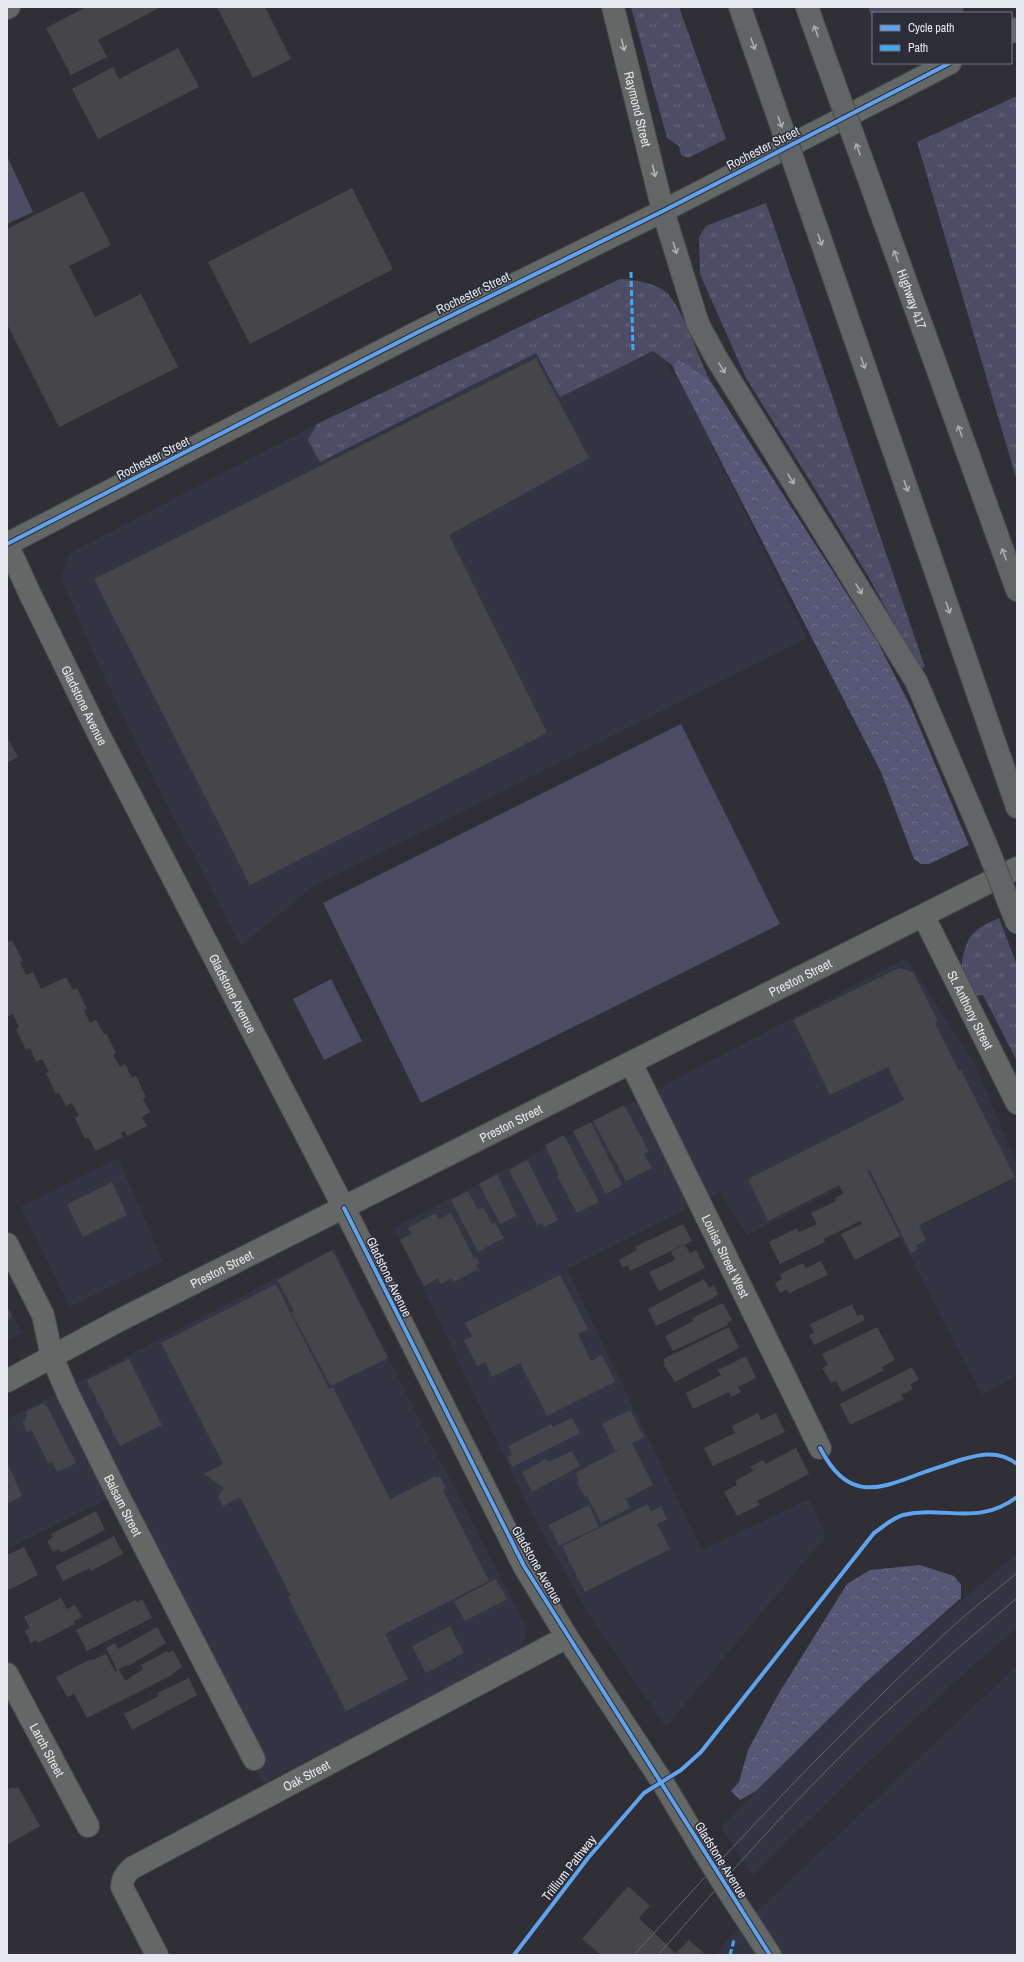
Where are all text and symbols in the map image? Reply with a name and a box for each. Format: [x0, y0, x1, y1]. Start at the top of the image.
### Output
legend [872, 12, 1012, 64]
text: Cycle path [908, 20, 955, 36]
one-way arrow [811, 26, 819, 38]
one-way arrow [750, 37, 757, 50]
one-way arrow [620, 38, 627, 51]
text: Path [908, 40, 928, 56]
street label: Raymond Street [621, 69, 655, 149]
one-way arrow [776, 115, 784, 127]
street label: Rochester Street [724, 122, 803, 174]
one-way arrow [853, 143, 861, 155]
one-way arrow [650, 164, 658, 177]
one-way arrow [817, 234, 825, 246]
one-way arrow [672, 242, 679, 255]
one-way arrow [892, 251, 900, 263]
street label: Highway 417 [893, 267, 931, 331]
street label: Rochester Street [433, 268, 513, 318]
one-way arrow [860, 356, 867, 369]
one-way arrow [718, 363, 727, 374]
one-way arrow [955, 426, 963, 438]
street label: Rochester Street [114, 432, 193, 484]
one-way arrow [787, 473, 795, 484]
one-way arrow [902, 479, 910, 491]
one-way arrow [999, 548, 1007, 560]
one-way arrow [855, 584, 864, 595]
one-way arrow [945, 602, 953, 614]
street label: Gladstone Avenue [58, 663, 111, 748]
street label: Gladstone Avenue [205, 951, 260, 1036]
street label: Preston Street [766, 954, 834, 1000]
street label: St. Anthony Street [944, 968, 997, 1052]
street label: Preston Street [476, 1100, 545, 1146]
street label: Louisa Street West [698, 1212, 753, 1300]
street label: Gladstone Avenue [362, 1234, 416, 1320]
street label: Preston Street [187, 1246, 256, 1292]
street label: Balsam Street [101, 1471, 146, 1539]
street label: Gladstone Avenue [508, 1523, 566, 1607]
street label: Larch Street [26, 1720, 69, 1780]
street label: Oak Street [280, 1756, 333, 1795]
street label: Gladstone Avenue [691, 1819, 751, 1901]
street label: Trillium Pathway [538, 1831, 600, 1904]

